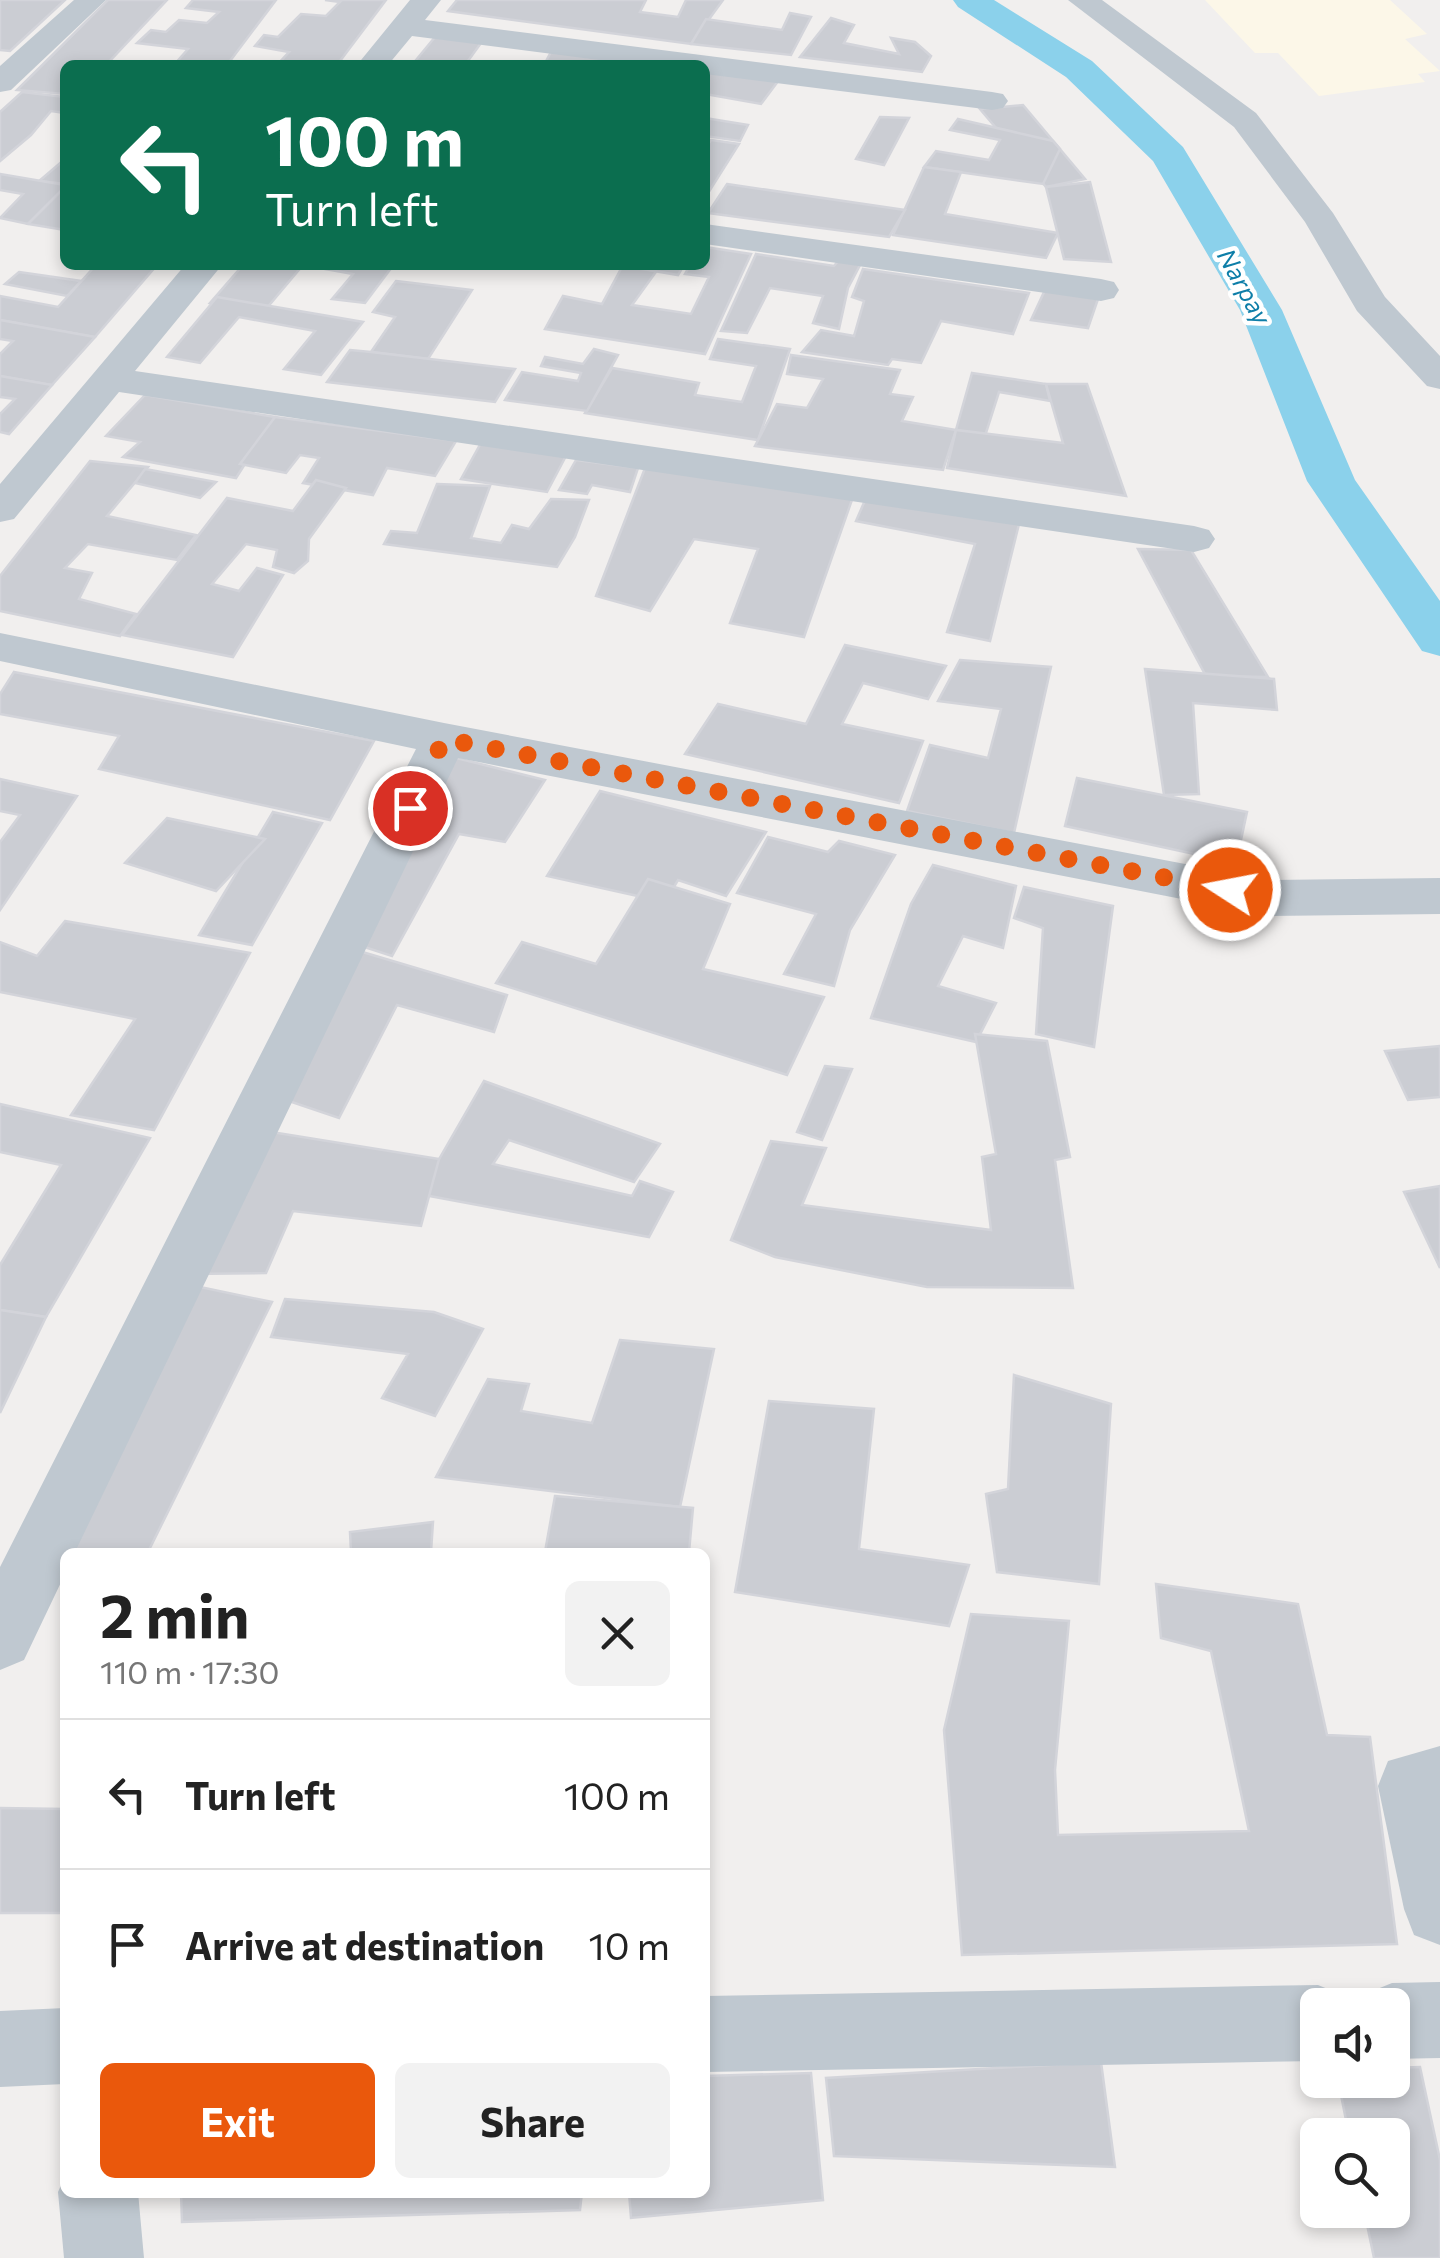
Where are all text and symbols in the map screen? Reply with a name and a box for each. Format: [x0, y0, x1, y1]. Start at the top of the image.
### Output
text: 100 m [265, 95, 464, 180]
icon: left [100, 100, 230, 230]
text: Turn left [265, 180, 439, 235]
water label: Narpay [1212, 243, 1279, 330]
pin [368, 766, 453, 851]
icon: arrive [383, 781, 438, 836]
position arrow [1178, 838, 1282, 942]
text: 2 min [100, 1577, 249, 1650]
button: close [565, 1581, 670, 1686]
text: 110 m · 17:30 [100, 1651, 279, 1691]
icon: left [100, 1767, 155, 1822]
text: Turn left [185, 1771, 336, 1818]
text: 100 m [564, 1771, 670, 1818]
icon: arrive [100, 1917, 155, 1972]
text: Arrive at destination [185, 1921, 544, 1968]
text: 10 m [589, 1921, 670, 1968]
map controls [1300, 1988, 1410, 2228]
button: sound [1300, 1988, 1410, 2098]
button: Exit [100, 2063, 375, 2178]
button: Share [395, 2063, 670, 2178]
button: search [1300, 2118, 1410, 2228]

